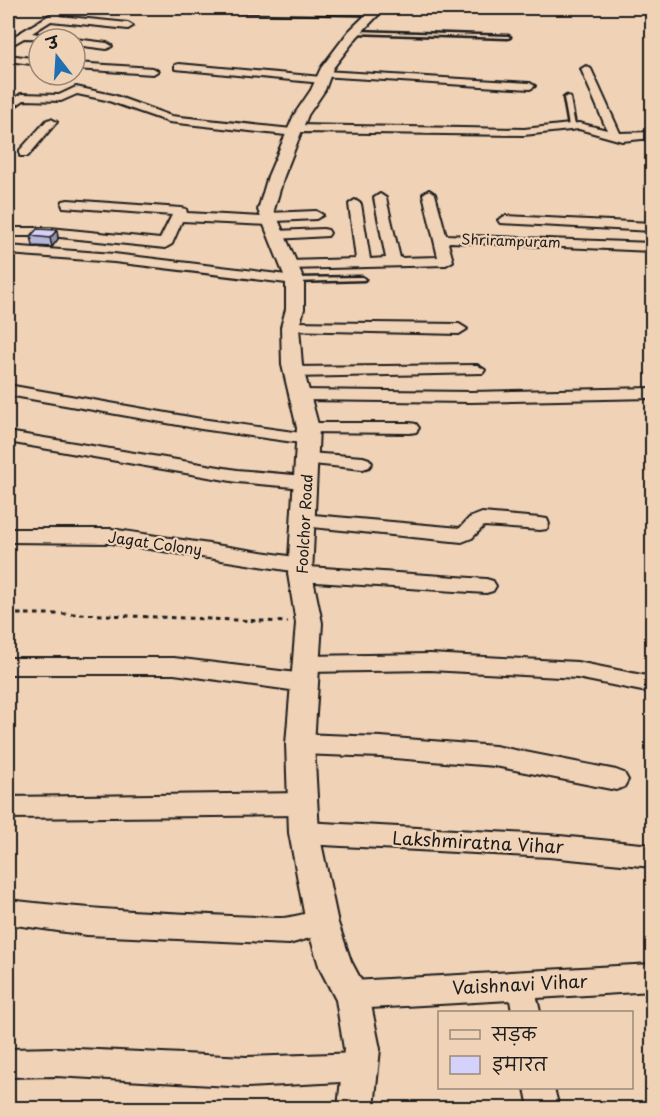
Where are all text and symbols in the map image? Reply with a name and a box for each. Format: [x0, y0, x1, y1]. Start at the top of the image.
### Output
north arrow [27, 27, 87, 87]
text: उ [42, 28, 62, 55]
street label: Shrirampuram [461, 228, 561, 253]
street label: Foolchor Road [289, 473, 318, 574]
street label: Jagat Colony [107, 525, 204, 560]
street label: Lakshmiratna Vihar [392, 824, 565, 860]
street label: Vaishnavi Vihar [452, 966, 589, 1001]
legend [438, 1011, 633, 1089]
text: सड़क [491, 1020, 537, 1047]
text: इमारत [492, 1050, 548, 1077]

